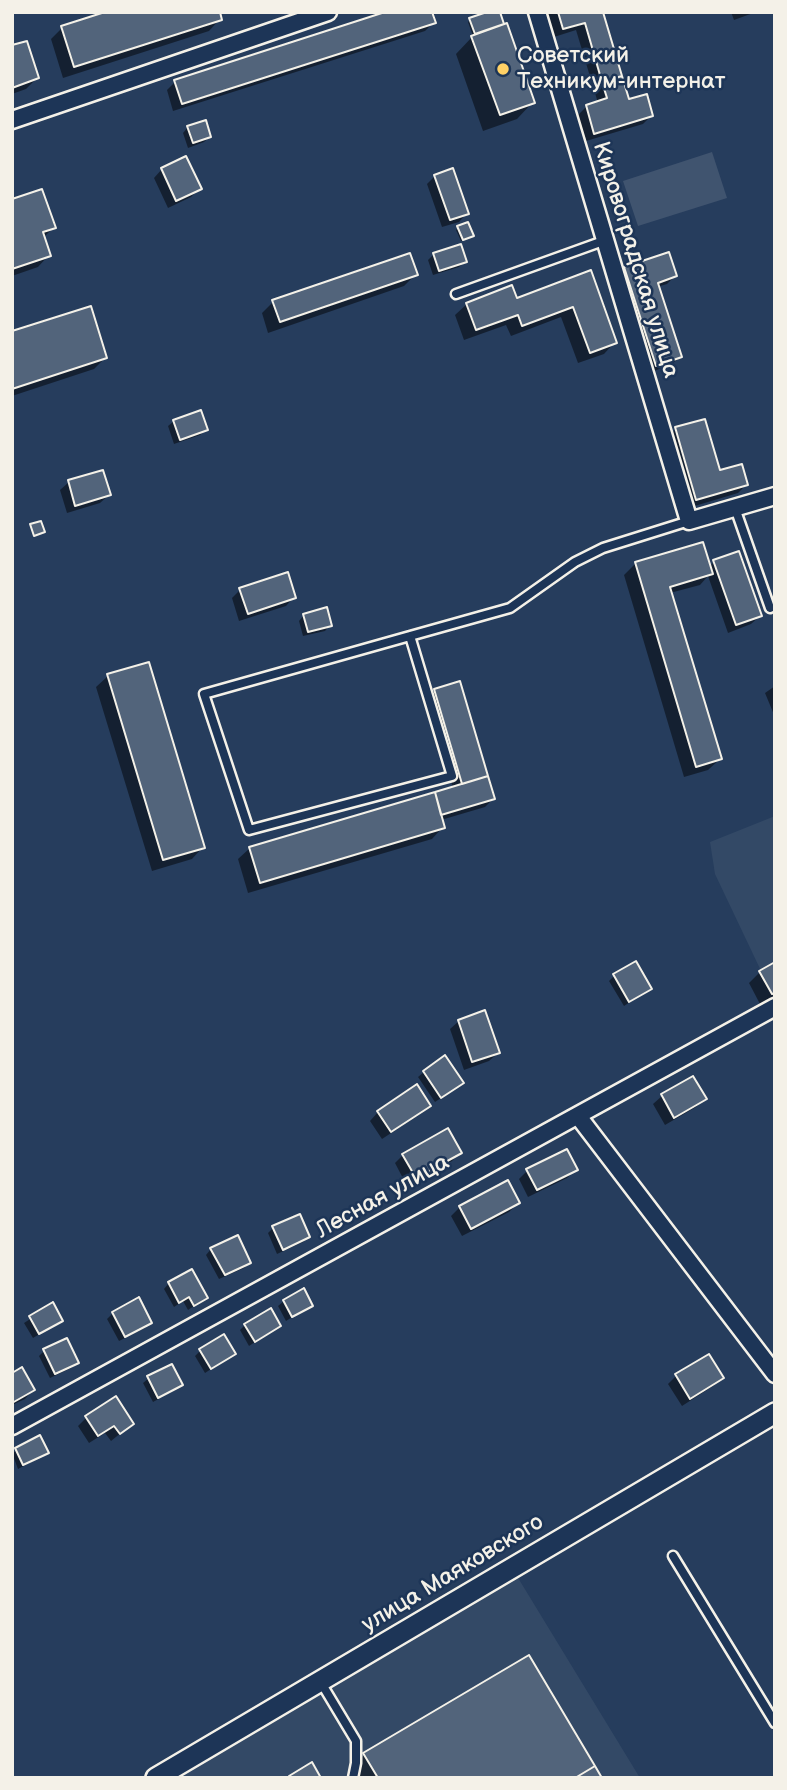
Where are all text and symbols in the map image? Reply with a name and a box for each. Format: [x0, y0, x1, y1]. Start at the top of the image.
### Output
place label: Советский Техникум-интернат [517, 42, 725, 96]
marker: Советский Техникум-интернат [495, 61, 511, 77]
street label: Кировоградская улица [586, 139, 684, 381]
street label: Лесная улица [312, 1149, 454, 1245]
street label: улица Маяковского [357, 1509, 549, 1639]

